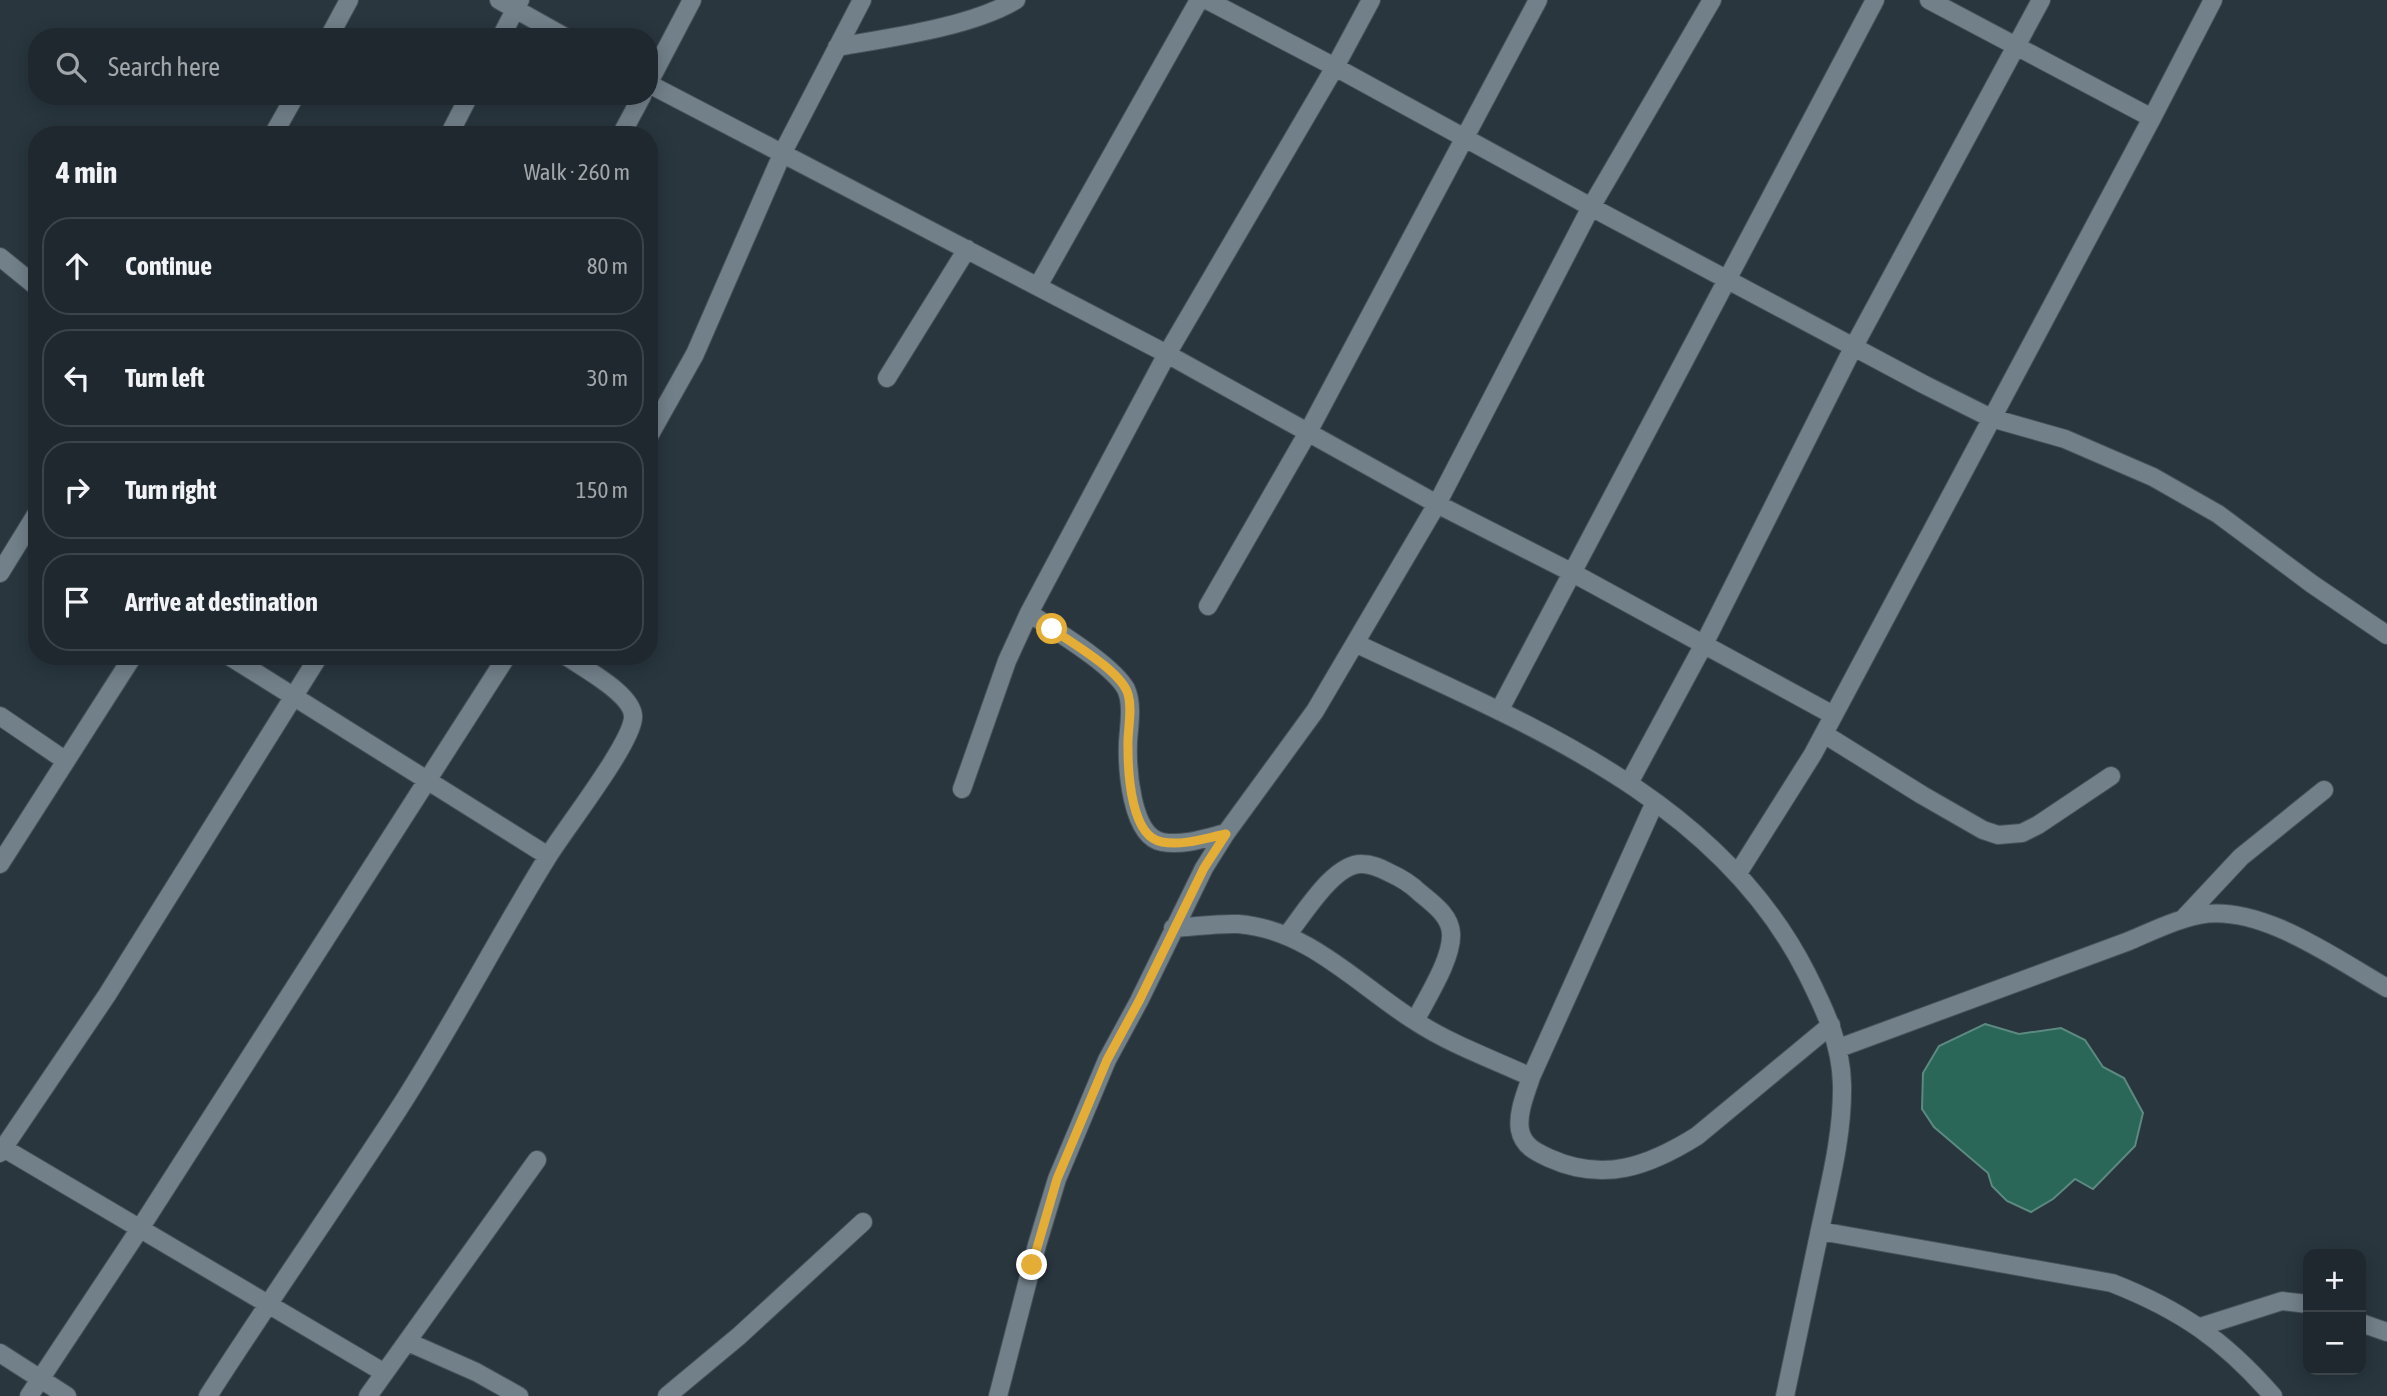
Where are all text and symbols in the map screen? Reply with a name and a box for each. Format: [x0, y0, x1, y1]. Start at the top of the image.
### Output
search box [28, 28, 658, 105]
icon: search [52, 48, 90, 86]
text: Search here [108, 52, 220, 82]
text: 4 min [56, 155, 117, 189]
text: Walk · 260 m [524, 159, 630, 185]
icon: ahead [58, 247, 96, 285]
text: Continue [125, 251, 212, 281]
text: 80 m [587, 253, 628, 279]
icon: left [58, 359, 96, 397]
text: Turn left [125, 363, 205, 393]
text: 30 m [587, 365, 628, 391]
icon: right [58, 471, 96, 509]
text: Turn right [125, 475, 216, 505]
text: 150 m [576, 477, 628, 503]
icon: arrive [58, 583, 96, 621]
text: Arrive at destination [125, 587, 318, 617]
route start [1036, 613, 1067, 644]
route end [1016, 1249, 1047, 1280]
map controls [2303, 1249, 2366, 1375]
button: + [2303, 1249, 2366, 1312]
button: − [2303, 1312, 2366, 1375]

